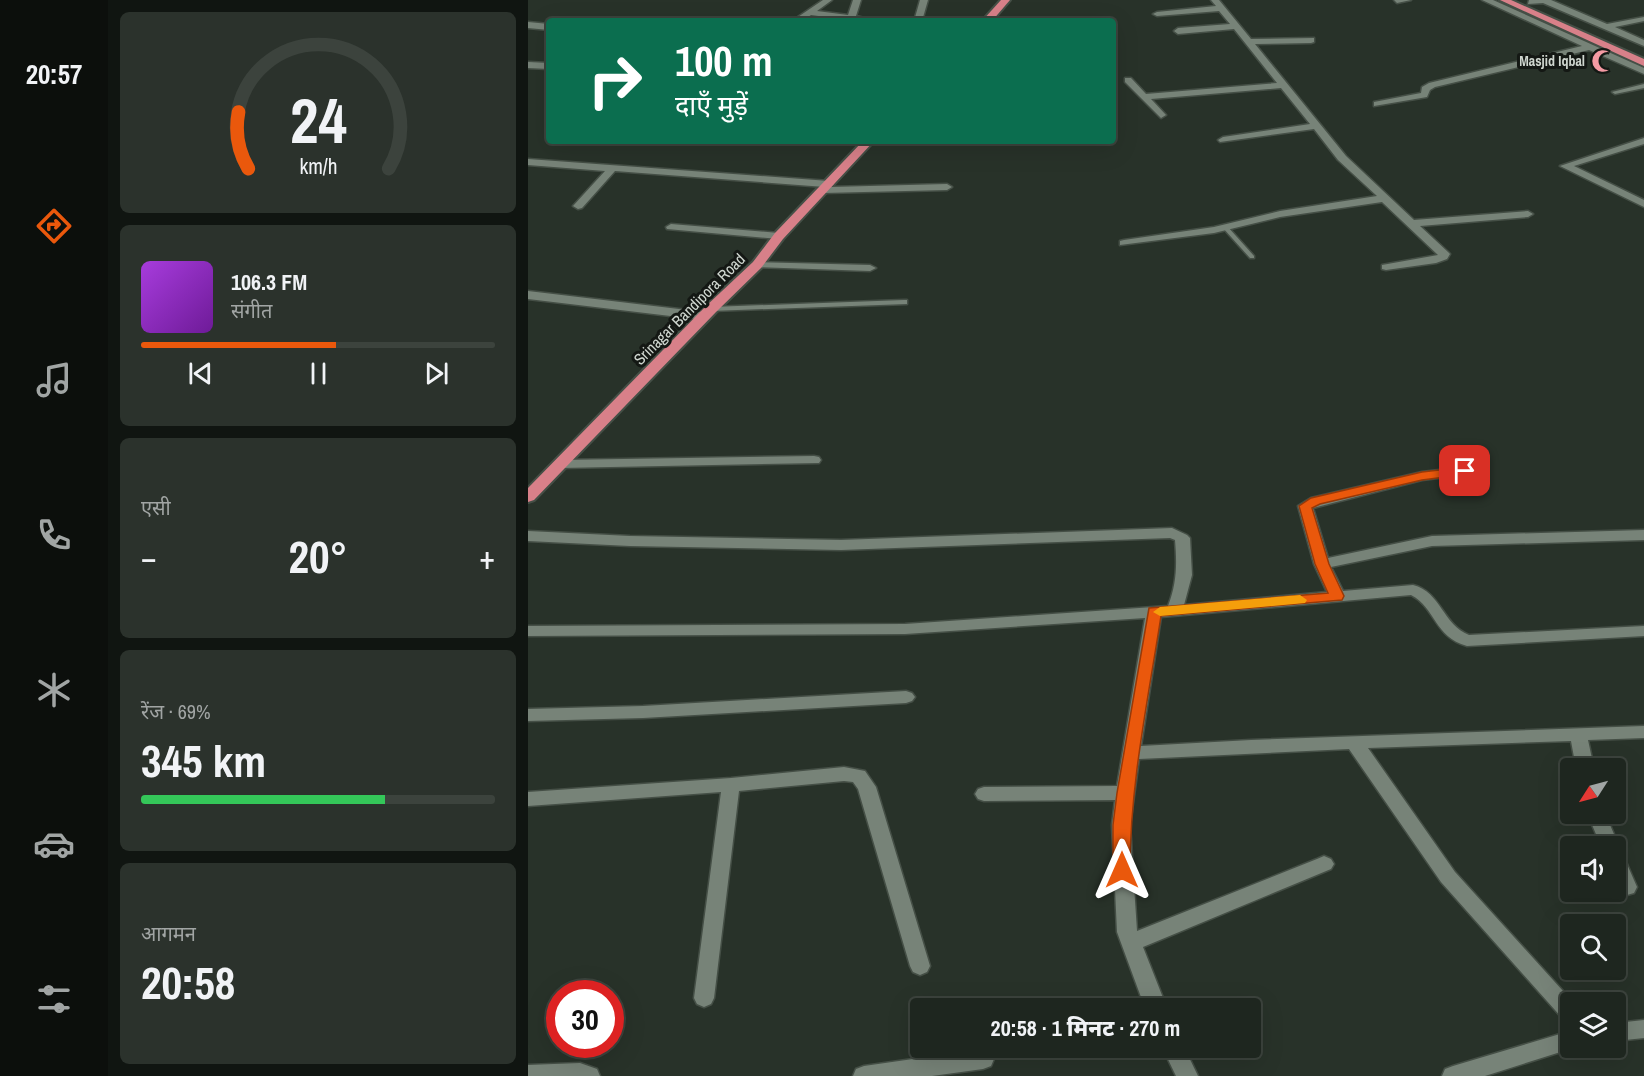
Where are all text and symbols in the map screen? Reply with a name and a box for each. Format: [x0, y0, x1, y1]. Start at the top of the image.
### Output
text: 100 m [675, 33, 773, 89]
icon: right [576, 42, 654, 120]
mosque icon: Masjid Iqbal [1590, 48, 1616, 74]
place label: Masjid Iqbal [1519, 52, 1585, 70]
text: 20:57 [26, 56, 82, 92]
text: 24 [290, 79, 346, 163]
text: दाएँ मुड़ें [675, 87, 748, 123]
text: km/h [299, 153, 337, 182]
icon: directions [33, 205, 75, 247]
street label: Srinagar Bandipora Road [628, 248, 750, 370]
text: 106.3 FM [231, 267, 307, 297]
text: संगीत [231, 297, 272, 324]
icon: previous [184, 357, 217, 390]
icon: pause [302, 357, 335, 390]
icon: next [420, 357, 453, 390]
icon: music [33, 359, 75, 401]
pin [1439, 445, 1490, 496]
icon: arrive [1448, 454, 1481, 487]
text: एसी [141, 494, 171, 521]
icon: phone [33, 514, 75, 556]
text: 20° [288, 526, 348, 587]
text: − [141, 535, 157, 579]
text: + [479, 535, 495, 579]
icon: climate [33, 669, 75, 711]
text: रेंज · 69% [141, 698, 211, 725]
text: 345 km [141, 730, 266, 791]
north arrow [1560, 758, 1626, 824]
map controls [1560, 758, 1626, 1058]
icon: car [33, 823, 75, 865]
button: sound [1560, 836, 1626, 902]
position arrow [1090, 838, 1154, 902]
button: search [1560, 914, 1626, 980]
text: आगमन [141, 920, 196, 947]
text: 20:58 [141, 952, 235, 1013]
icon: filters [33, 978, 75, 1020]
speed limit sign: 30 [546, 980, 624, 1058]
button: layers [1560, 992, 1626, 1058]
text: 20:58 · 1 मिनट · 270 m [991, 1013, 1180, 1043]

